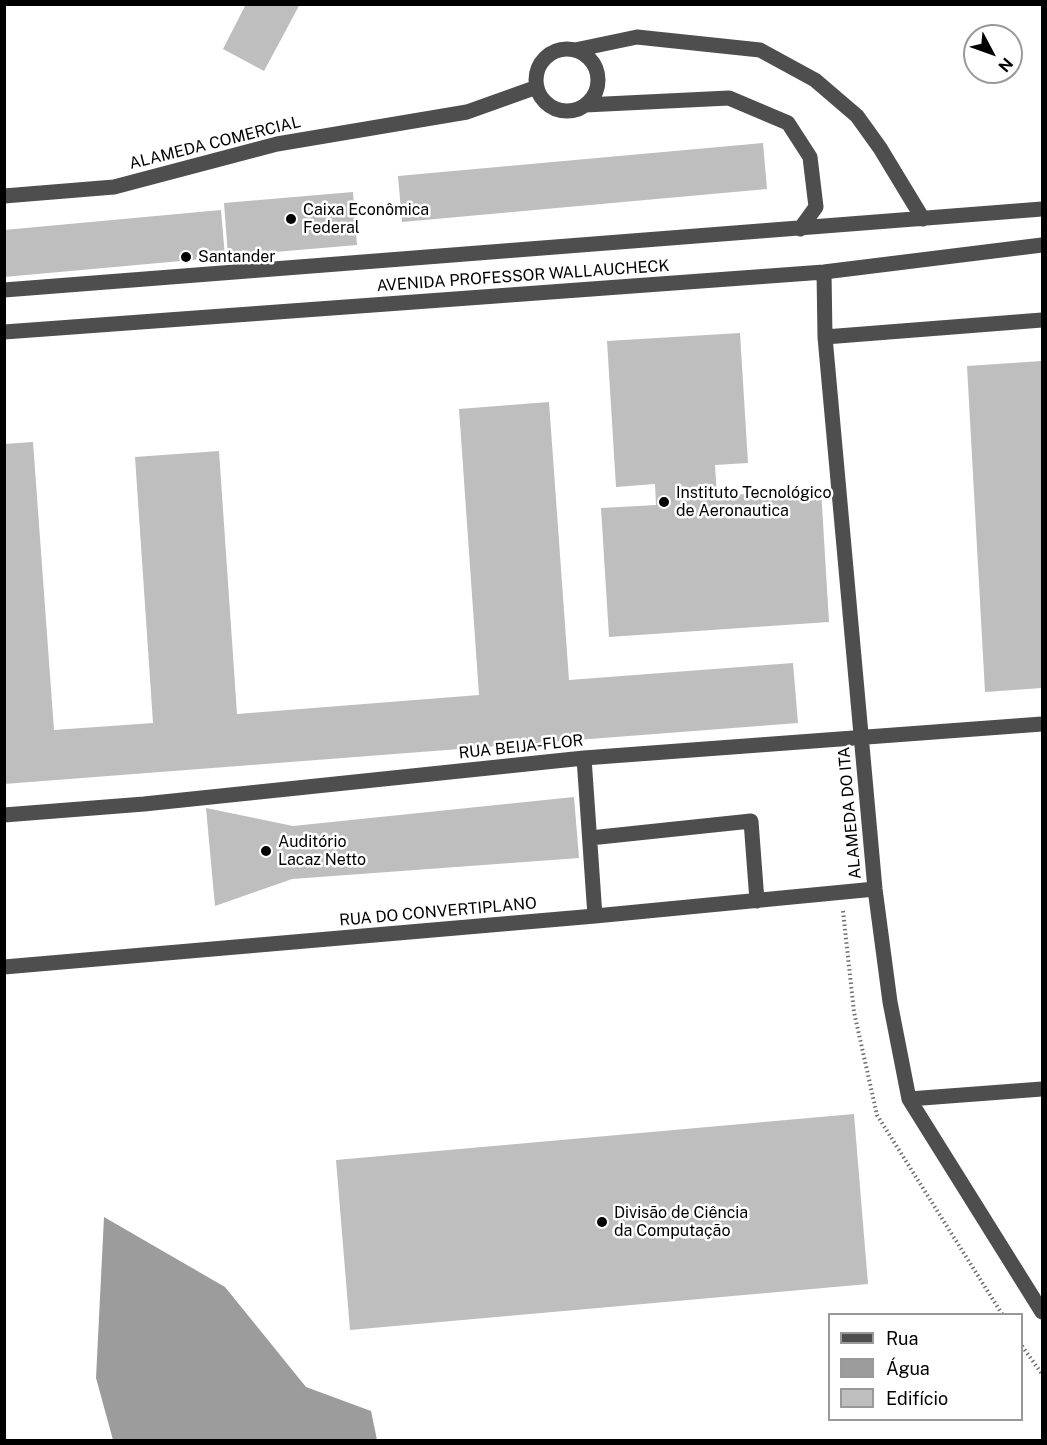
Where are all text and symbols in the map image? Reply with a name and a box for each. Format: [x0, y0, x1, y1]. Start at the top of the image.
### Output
north arrow [963, 24, 1023, 84]
text: N [994, 54, 1017, 76]
street label: ALAMEDA COMERCIAL [127, 112, 303, 174]
place label: Caixa Econômica Federal [303, 200, 429, 238]
marker: Caixa Econômica Federal [284, 212, 298, 226]
place label: Santander [198, 247, 276, 267]
marker: Santander [179, 250, 193, 264]
street label: AVENIDA PROFESSOR WALLAUCHECK [376, 256, 670, 296]
place label: Instituto Tecnológico de Aeronautica [676, 483, 832, 521]
marker: Instituto Tecnológico de Aeronautica [657, 495, 671, 509]
street label: RUA BEIJA-FLOR [458, 731, 584, 763]
street label: ALAMEDA DO ITA [835, 746, 865, 880]
place label: Auditório Lacaz Netto [278, 832, 366, 870]
marker: Auditório Lacaz Netto [259, 844, 273, 858]
street label: RUA DO CONVERTIPLANO [338, 894, 538, 930]
place label: Divisão de Ciência da Computação [614, 1203, 748, 1241]
marker: Divisão de Ciência da Computação [595, 1215, 609, 1229]
legend [828, 1313, 1023, 1421]
text: Rua [886, 1328, 918, 1349]
text: Água [886, 1358, 930, 1379]
text: Edifício [886, 1388, 948, 1409]

